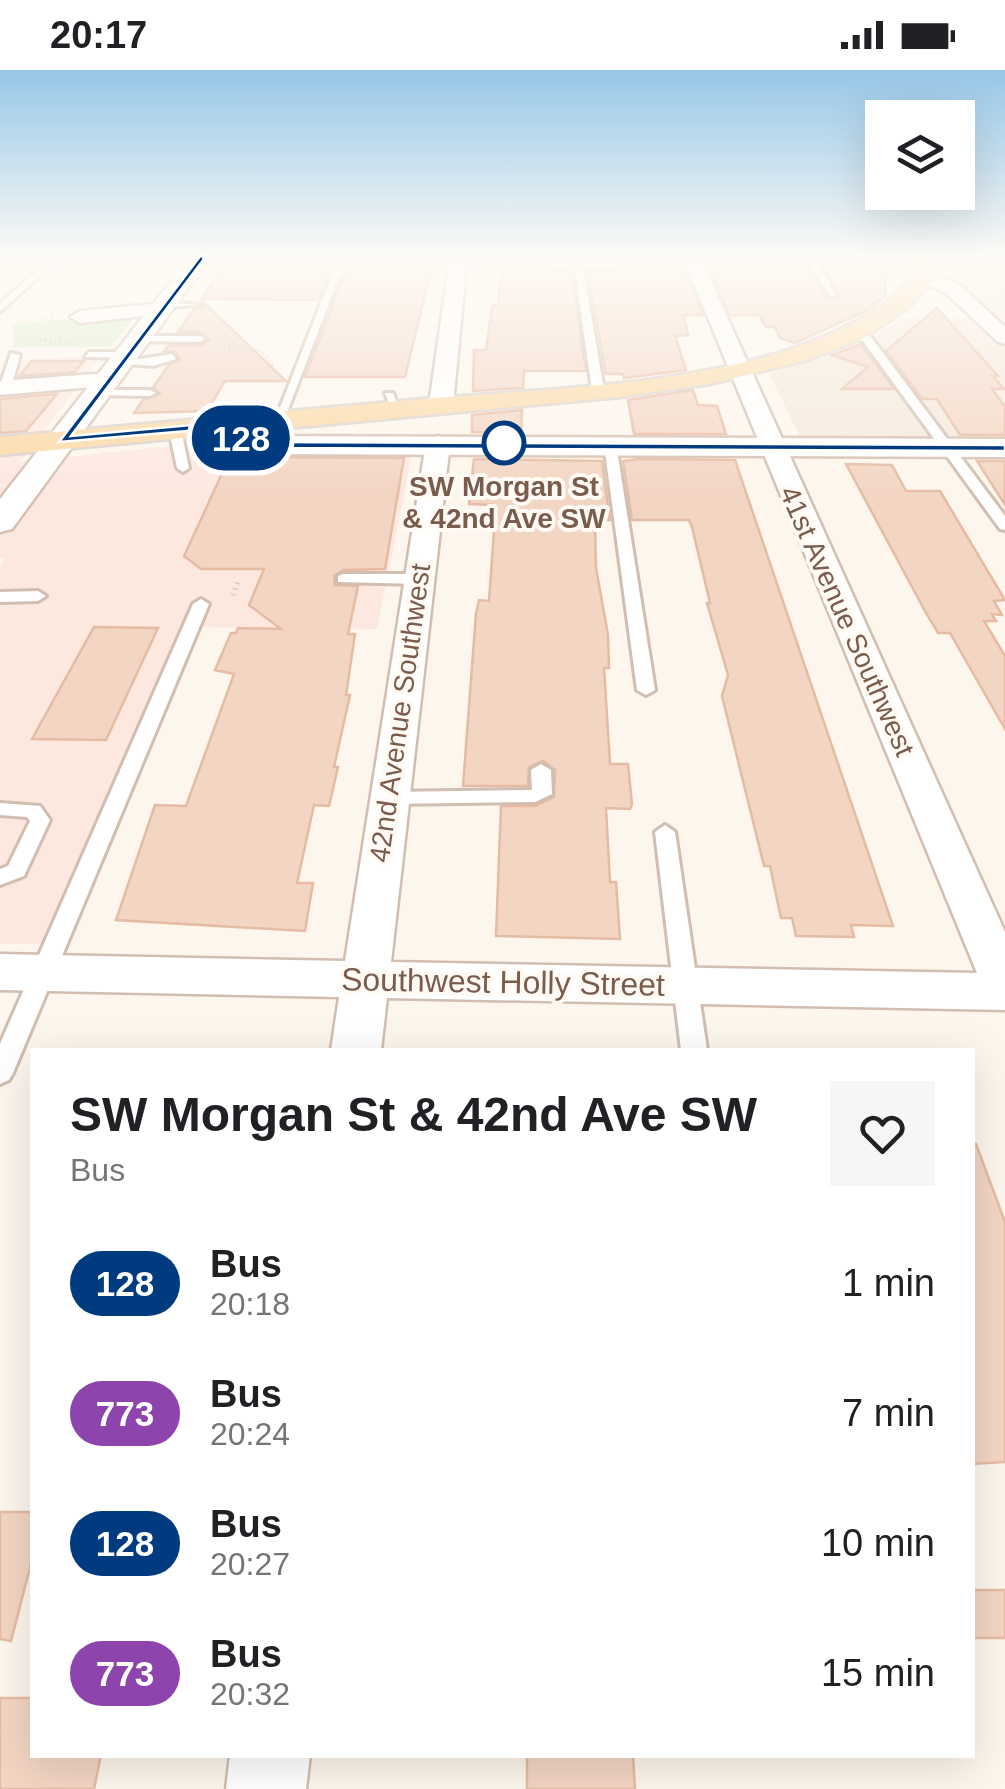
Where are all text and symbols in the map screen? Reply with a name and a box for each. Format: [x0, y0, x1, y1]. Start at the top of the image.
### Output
text: 20:17 [50, 14, 147, 56]
map controls [865, 100, 975, 210]
button: layers [865, 100, 975, 210]
line badge: 128 [184, 406, 298, 470]
text: 128 [212, 419, 270, 458]
marker: SW Morgan St & 42nd Ave SW [483, 422, 525, 464]
place label: SW Morgan St & 42nd Ave SW [402, 471, 606, 534]
street label: 41st Avenue Southwest [773, 481, 921, 761]
street label: 42nd Avenue Southwest [364, 561, 436, 864]
street label: Southwest Holly Street [341, 961, 665, 1003]
button: heart [830, 1081, 935, 1186]
text: SW Morgan St & 42nd Ave SW [70, 1088, 757, 1141]
text: Bus [70, 1152, 125, 1188]
text: Bus [210, 1243, 282, 1285]
text: 1 min [842, 1262, 935, 1304]
text: 128 [96, 1264, 154, 1303]
text: 20:18 [210, 1286, 290, 1322]
text: Bus [210, 1373, 282, 1415]
text: 7 min [842, 1392, 935, 1434]
text: 773 [96, 1394, 154, 1433]
text: 20:24 [210, 1416, 290, 1452]
text: Bus [210, 1503, 282, 1545]
text: 10 min [821, 1522, 935, 1564]
text: 128 [96, 1524, 154, 1563]
text: 20:27 [210, 1546, 290, 1582]
text: Bus [210, 1633, 282, 1675]
text: 15 min [821, 1652, 935, 1694]
text: 773 [96, 1654, 154, 1693]
text: 20:32 [210, 1676, 290, 1712]

